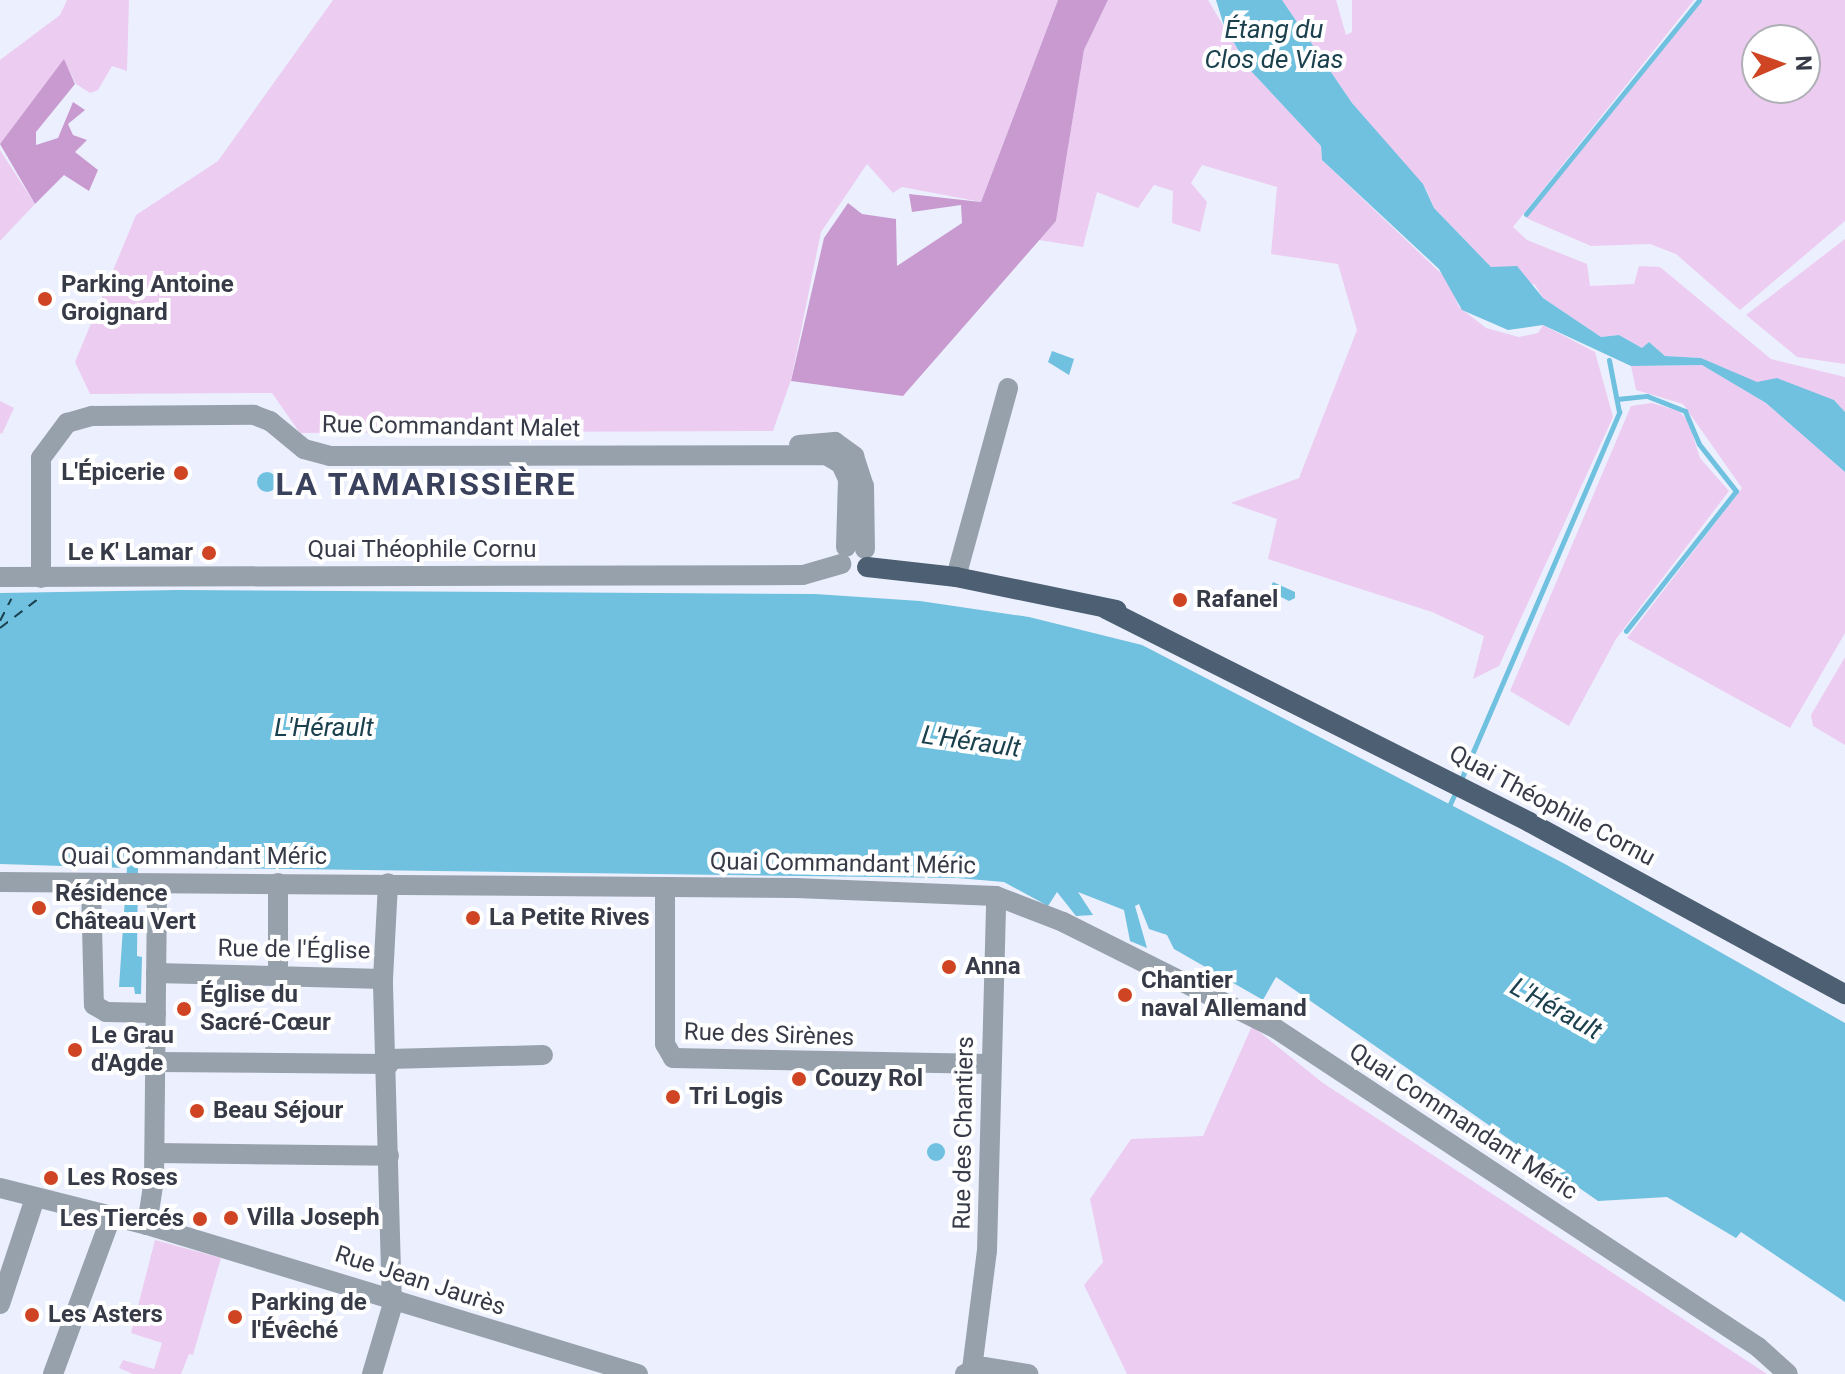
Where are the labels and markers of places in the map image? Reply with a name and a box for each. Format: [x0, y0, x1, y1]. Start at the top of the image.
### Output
place label: Parking Antoine Groignard [61, 271, 234, 327]
marker: Parking Antoine Groignard [36, 290, 54, 308]
place label: L'Épicerie [61, 459, 165, 487]
marker: L'Épicerie [172, 464, 190, 482]
place label: Le K' Lamar [68, 539, 193, 567]
marker: Le K' Lamar [200, 544, 218, 562]
place label: Rafanel [1196, 586, 1278, 614]
marker: Rafanel [1171, 591, 1189, 609]
place label: Résidence Château Vert [55, 880, 196, 936]
marker: Résidence Château Vert [30, 899, 48, 917]
place label: La Petite Rives [489, 904, 650, 932]
marker: La Petite Rives [464, 909, 482, 927]
place label: Anna [965, 953, 1020, 981]
marker: Anna [940, 958, 958, 976]
place label: Chantier naval Allemand [1141, 967, 1307, 1023]
place label: Église du Sacré-Cœur [200, 981, 331, 1037]
marker: Chantier naval Allemand [1116, 986, 1134, 1004]
marker: Église du Sacré-Cœur [175, 1000, 193, 1018]
place label: Le Grau d'Agde [91, 1022, 174, 1078]
marker: Le Grau d'Agde [66, 1041, 84, 1059]
place label: Couzy Rol [815, 1065, 923, 1093]
marker: Couzy Rol [790, 1070, 808, 1088]
place label: Tri Logis [689, 1083, 783, 1111]
marker: Tri Logis [664, 1088, 682, 1106]
place label: Beau Séjour [213, 1097, 343, 1125]
marker: Beau Séjour [188, 1102, 206, 1120]
place label: Les Roses [67, 1164, 178, 1192]
marker: Les Roses [42, 1169, 60, 1187]
place label: Villa Joseph [247, 1204, 380, 1232]
place label: Les Tiercés [59, 1205, 184, 1233]
marker: Villa Joseph [222, 1209, 240, 1227]
marker: Les Tiercés [191, 1210, 209, 1228]
place label: Parking de l'Évêché [251, 1289, 367, 1345]
place label: Les Asters [48, 1301, 163, 1329]
marker: Les Asters [23, 1306, 41, 1324]
marker: Parking de l'Évêché [226, 1308, 244, 1326]

